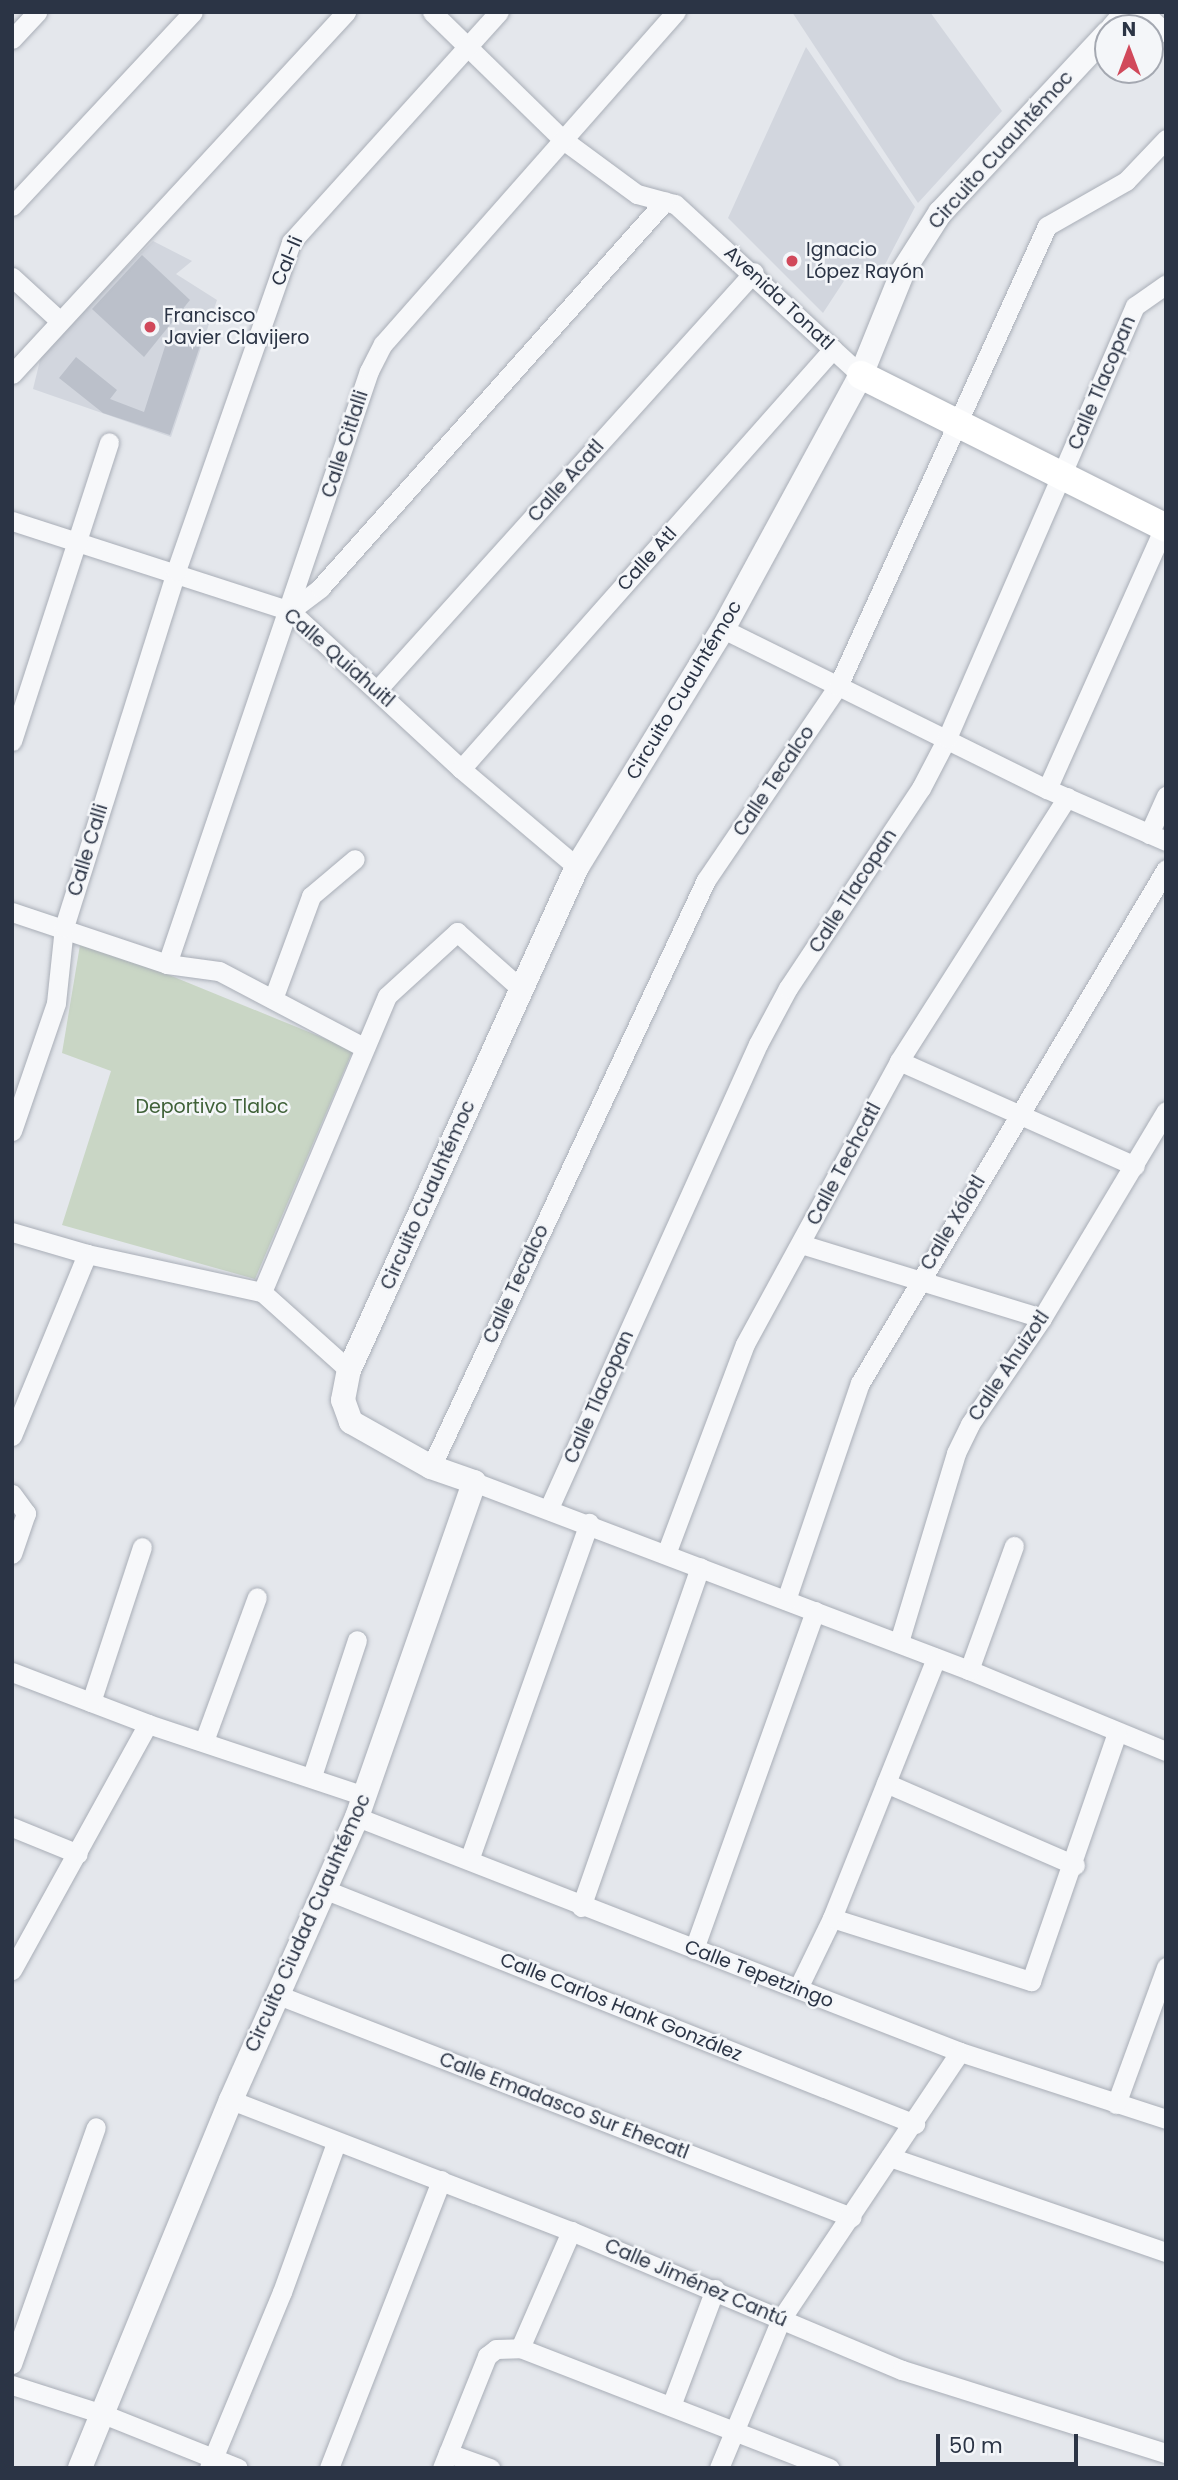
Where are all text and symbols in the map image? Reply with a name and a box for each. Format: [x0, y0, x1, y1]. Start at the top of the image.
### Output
north arrow [1094, 14, 1164, 84]
text: N [1122, 16, 1136, 43]
street label: Circuito Cuauhtémoc [924, 66, 1078, 234]
street label: Cal-li [266, 233, 308, 289]
place label: Ignacio López Rayón [806, 239, 924, 283]
street label: Avenida Tonatl [719, 241, 839, 355]
marker: Ignacio López Rayón [784, 253, 800, 269]
place label: Francisco Javier Clavijero [164, 305, 309, 349]
street label: Calle Tlacopan [1064, 313, 1140, 453]
marker: Francisco Javier Clavijero [142, 319, 158, 335]
street label: Calle Citlalli [317, 387, 373, 501]
street label: Calle Acatl [523, 435, 609, 527]
street label: Calle Atl [612, 522, 682, 596]
street label: Circuito Cuauhtémoc [621, 596, 747, 784]
street label: Calle Quiahuitl [279, 604, 399, 712]
street label: Calle Tecalco [729, 721, 819, 841]
street label: Calle Calli [63, 801, 113, 899]
street label: Calle Tlacopan [804, 825, 902, 957]
park label: Deportivo Tlaloc [136, 1096, 288, 1118]
street label: Circuito Cuauhtémoc [376, 1097, 480, 1293]
street label: Calle Techcatl [802, 1099, 886, 1229]
street label: Calle Xólotl [916, 1172, 990, 1274]
street label: Calle Tecalco [479, 1221, 553, 1347]
street label: Calle Ahuizotl [964, 1307, 1054, 1425]
street label: Calle Tlacopan [559, 1327, 639, 1467]
street label: Circuito Ciudad Cuauhtémoc [241, 1790, 375, 2056]
street label: Calle Tepetzingo [681, 1935, 837, 2013]
street label: Calle Carlos Hank González [497, 1948, 745, 2066]
street label: Calle Emadasco Sur Ehecatl [436, 2048, 692, 2164]
street label: Calle Jiménez Cantú [601, 2234, 791, 2332]
scale bar [940, 2420, 1082, 2464]
text: 50 m [949, 2431, 1003, 2460]

